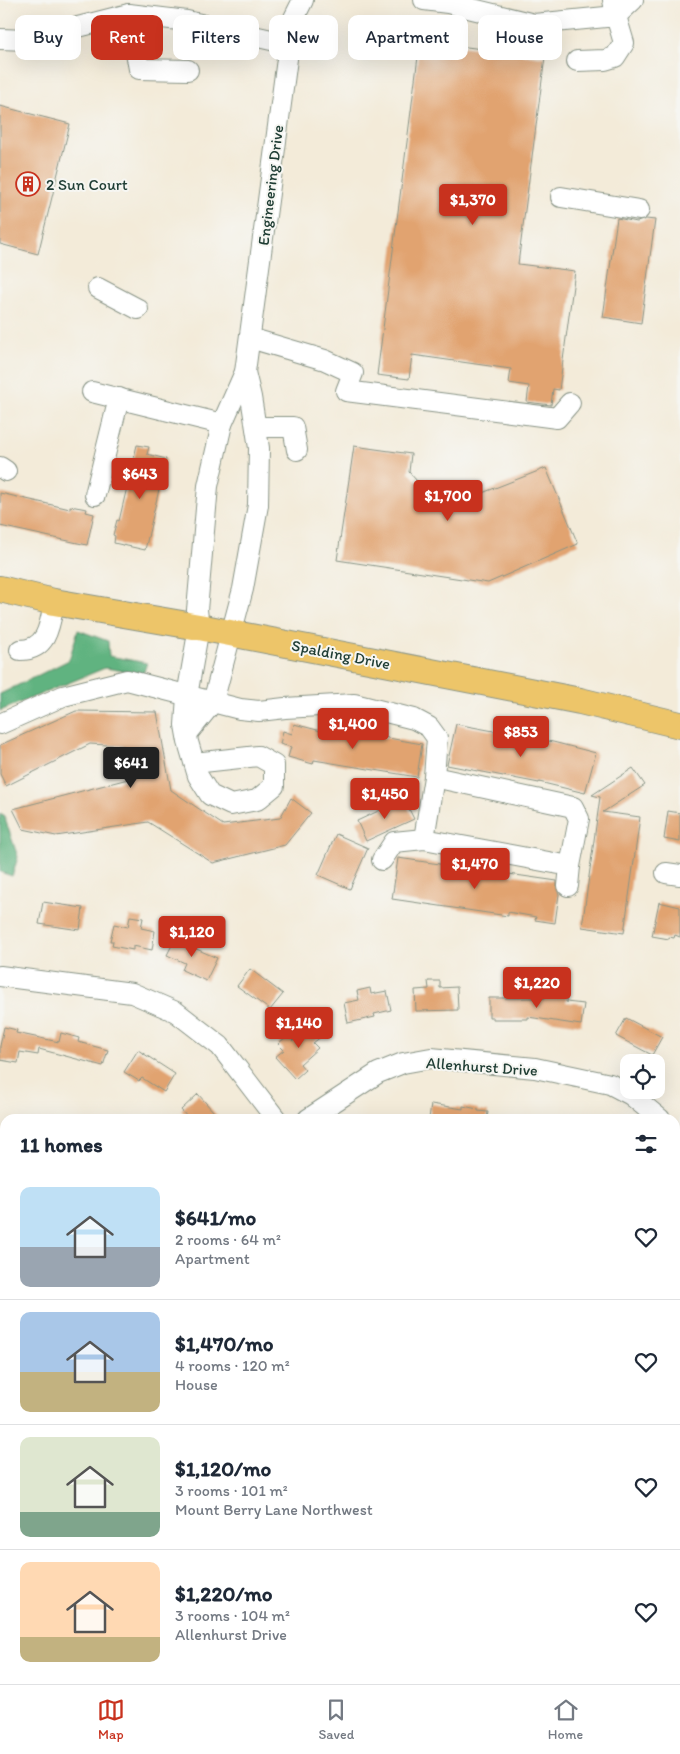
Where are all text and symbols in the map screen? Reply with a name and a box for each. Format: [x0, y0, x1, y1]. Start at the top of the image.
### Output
chip: Buy [15, 15, 81, 60]
chip: Rent [91, 15, 163, 60]
chip: Filters [173, 15, 259, 60]
chip: New [269, 15, 338, 60]
chip: Apartment [348, 15, 468, 60]
chip: House [478, 15, 562, 60]
street label: Engineering Drive [254, 123, 287, 246]
building icon: 2 Sun Court [15, 171, 41, 197]
place label: 2 Sun Court [46, 175, 128, 194]
pin: $1,370 [432, 184, 514, 226]
text: $1,370 [450, 190, 496, 209]
pin: $643 [110, 458, 170, 500]
text: $643 [123, 464, 157, 483]
pin: $1,700 [407, 480, 489, 522]
text: $1,700 [425, 486, 471, 505]
street label: Spalding Drive [290, 636, 392, 673]
pin: $1,400 [312, 708, 394, 750]
text: $1,400 [329, 714, 377, 733]
pin: $853 [491, 716, 551, 758]
text: $853 [504, 722, 538, 741]
pin: $641 [101, 746, 161, 789]
text: $641 [114, 753, 148, 772]
pin: $1,450 [344, 778, 426, 820]
text: $1,450 [361, 784, 409, 803]
pin: $1,470 [434, 848, 516, 890]
text: $1,470 [452, 854, 498, 873]
pin: $1,120 [151, 916, 233, 958]
text: $1,120 [169, 922, 215, 941]
pin: $1,220 [496, 966, 578, 1009]
text: $1,220 [514, 973, 560, 992]
pin: $1,140 [258, 1006, 340, 1049]
text: $1,140 [276, 1013, 322, 1032]
street label: Allenhurst Drive [425, 1053, 538, 1080]
map controls [620, 1054, 665, 1099]
button: locate [620, 1054, 665, 1099]
icon: filters [632, 1130, 660, 1158]
text: 11 homes [20, 1132, 103, 1157]
text: $641/mo [175, 1205, 256, 1230]
icon: home [60, 1207, 120, 1267]
icon: heart [632, 1223, 660, 1251]
text: 2 rooms · 64 m² [175, 1230, 281, 1249]
text: Apartment [175, 1249, 250, 1268]
text: $1,470/mo [175, 1331, 274, 1356]
icon: home [60, 1332, 120, 1392]
icon: heart [632, 1348, 660, 1376]
text: 4 rooms · 120 m² [175, 1356, 290, 1375]
text: House [175, 1375, 218, 1394]
text: $1,120/mo [175, 1456, 271, 1481]
icon: home [60, 1457, 120, 1517]
icon: heart [632, 1473, 660, 1501]
text: 3 rooms · 101 m² [175, 1481, 288, 1500]
text: Mount Berry Lane Northwest [175, 1500, 373, 1519]
text: $1,220/mo [175, 1581, 273, 1606]
icon: home [60, 1582, 120, 1642]
icon: heart [632, 1598, 660, 1626]
text: 3 rooms · 104 m² [175, 1606, 290, 1625]
text: Allenhurst Drive [175, 1625, 287, 1644]
tab: Map [97, 1696, 125, 1743]
tab: Saved [318, 1696, 354, 1743]
tab: Home [548, 1696, 583, 1743]

